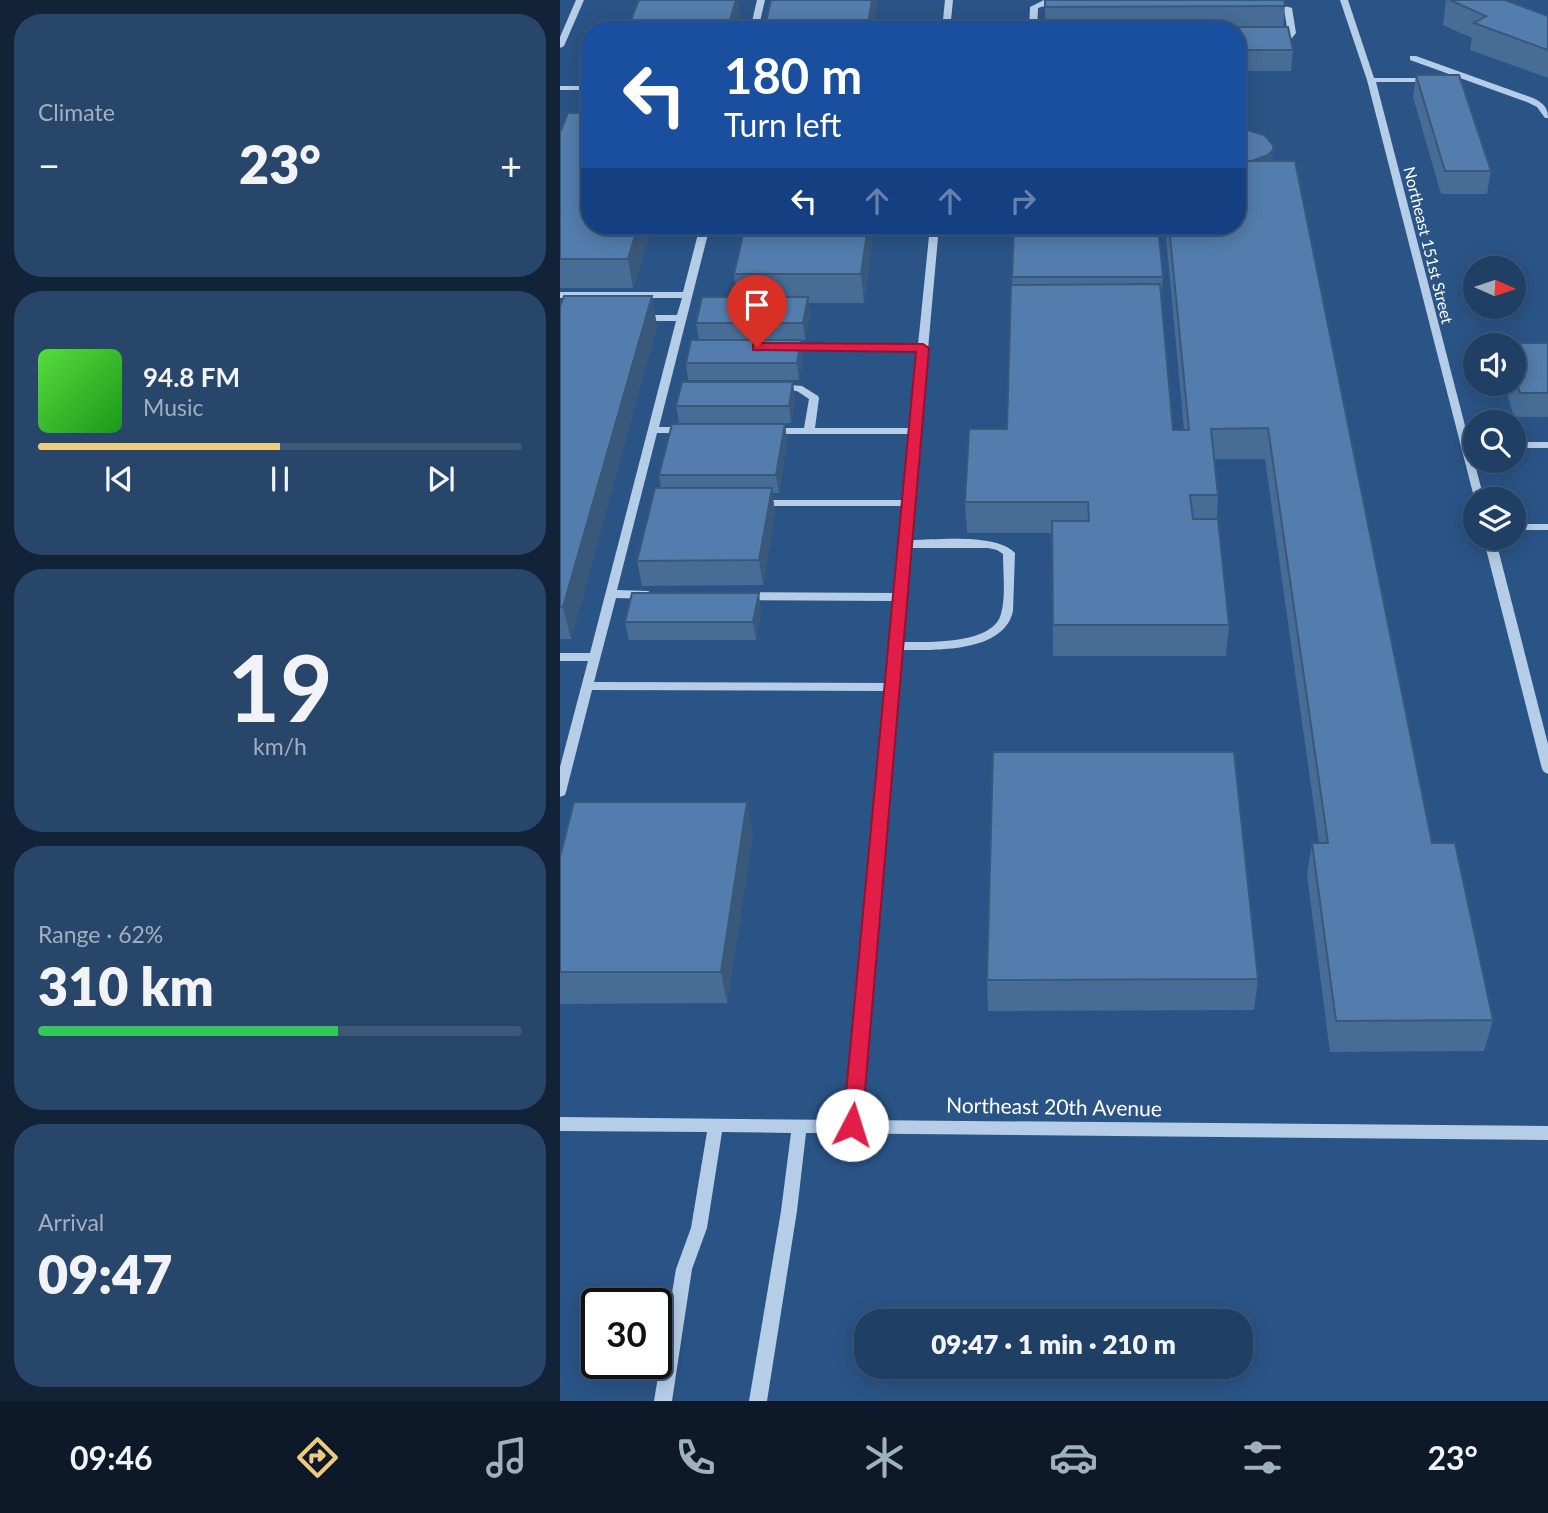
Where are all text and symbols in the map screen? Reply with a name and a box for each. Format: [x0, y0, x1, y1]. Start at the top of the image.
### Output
text: 180 m [724, 46, 862, 104]
icon: left [609, 49, 700, 140]
text: Climate [38, 98, 115, 126]
text: Turn left [724, 105, 841, 144]
text: 23° [239, 133, 321, 195]
text: − [38, 142, 60, 188]
text: + [500, 142, 522, 188]
street label: Northeast 151st Street [1400, 164, 1458, 326]
icon: left [785, 182, 823, 220]
icon: ahead [858, 182, 896, 220]
icon: ahead [931, 182, 969, 220]
icon: right [1004, 182, 1042, 220]
north arrow [1463, 256, 1526, 318]
map controls [1463, 256, 1526, 550]
pin [727, 275, 787, 347]
icon: arrive [738, 286, 776, 324]
button: sound [1463, 333, 1526, 396]
text: 94.8 FM [143, 361, 240, 393]
text: Music [143, 393, 203, 421]
button: search [1463, 410, 1526, 473]
icon: previous [100, 460, 138, 498]
icon: pause [261, 460, 299, 498]
icon: next [422, 460, 460, 498]
button: layers [1463, 487, 1526, 550]
text: 19 [227, 632, 333, 741]
text: km/h [253, 732, 307, 760]
text: Range · 62% [38, 920, 163, 948]
text: 310 km [38, 955, 214, 1017]
position arrow [815, 1088, 889, 1162]
street label: Northeast 20th Avenue [946, 1092, 1162, 1120]
text: Arrival [38, 1208, 104, 1236]
text: 09:47 [38, 1243, 172, 1305]
speed limit sign: 30 [581, 1288, 672, 1379]
text: 09:47 · 1 min · 210 m [931, 1328, 1176, 1360]
icon: directions [293, 1433, 342, 1482]
icon: music [482, 1433, 531, 1482]
icon: phone [671, 1433, 720, 1482]
icon: climate [860, 1433, 909, 1482]
icon: car [1049, 1433, 1098, 1482]
icon: filters [1238, 1433, 1287, 1482]
text: 09:46 [70, 1438, 153, 1477]
text: 23° [1427, 1438, 1478, 1477]

